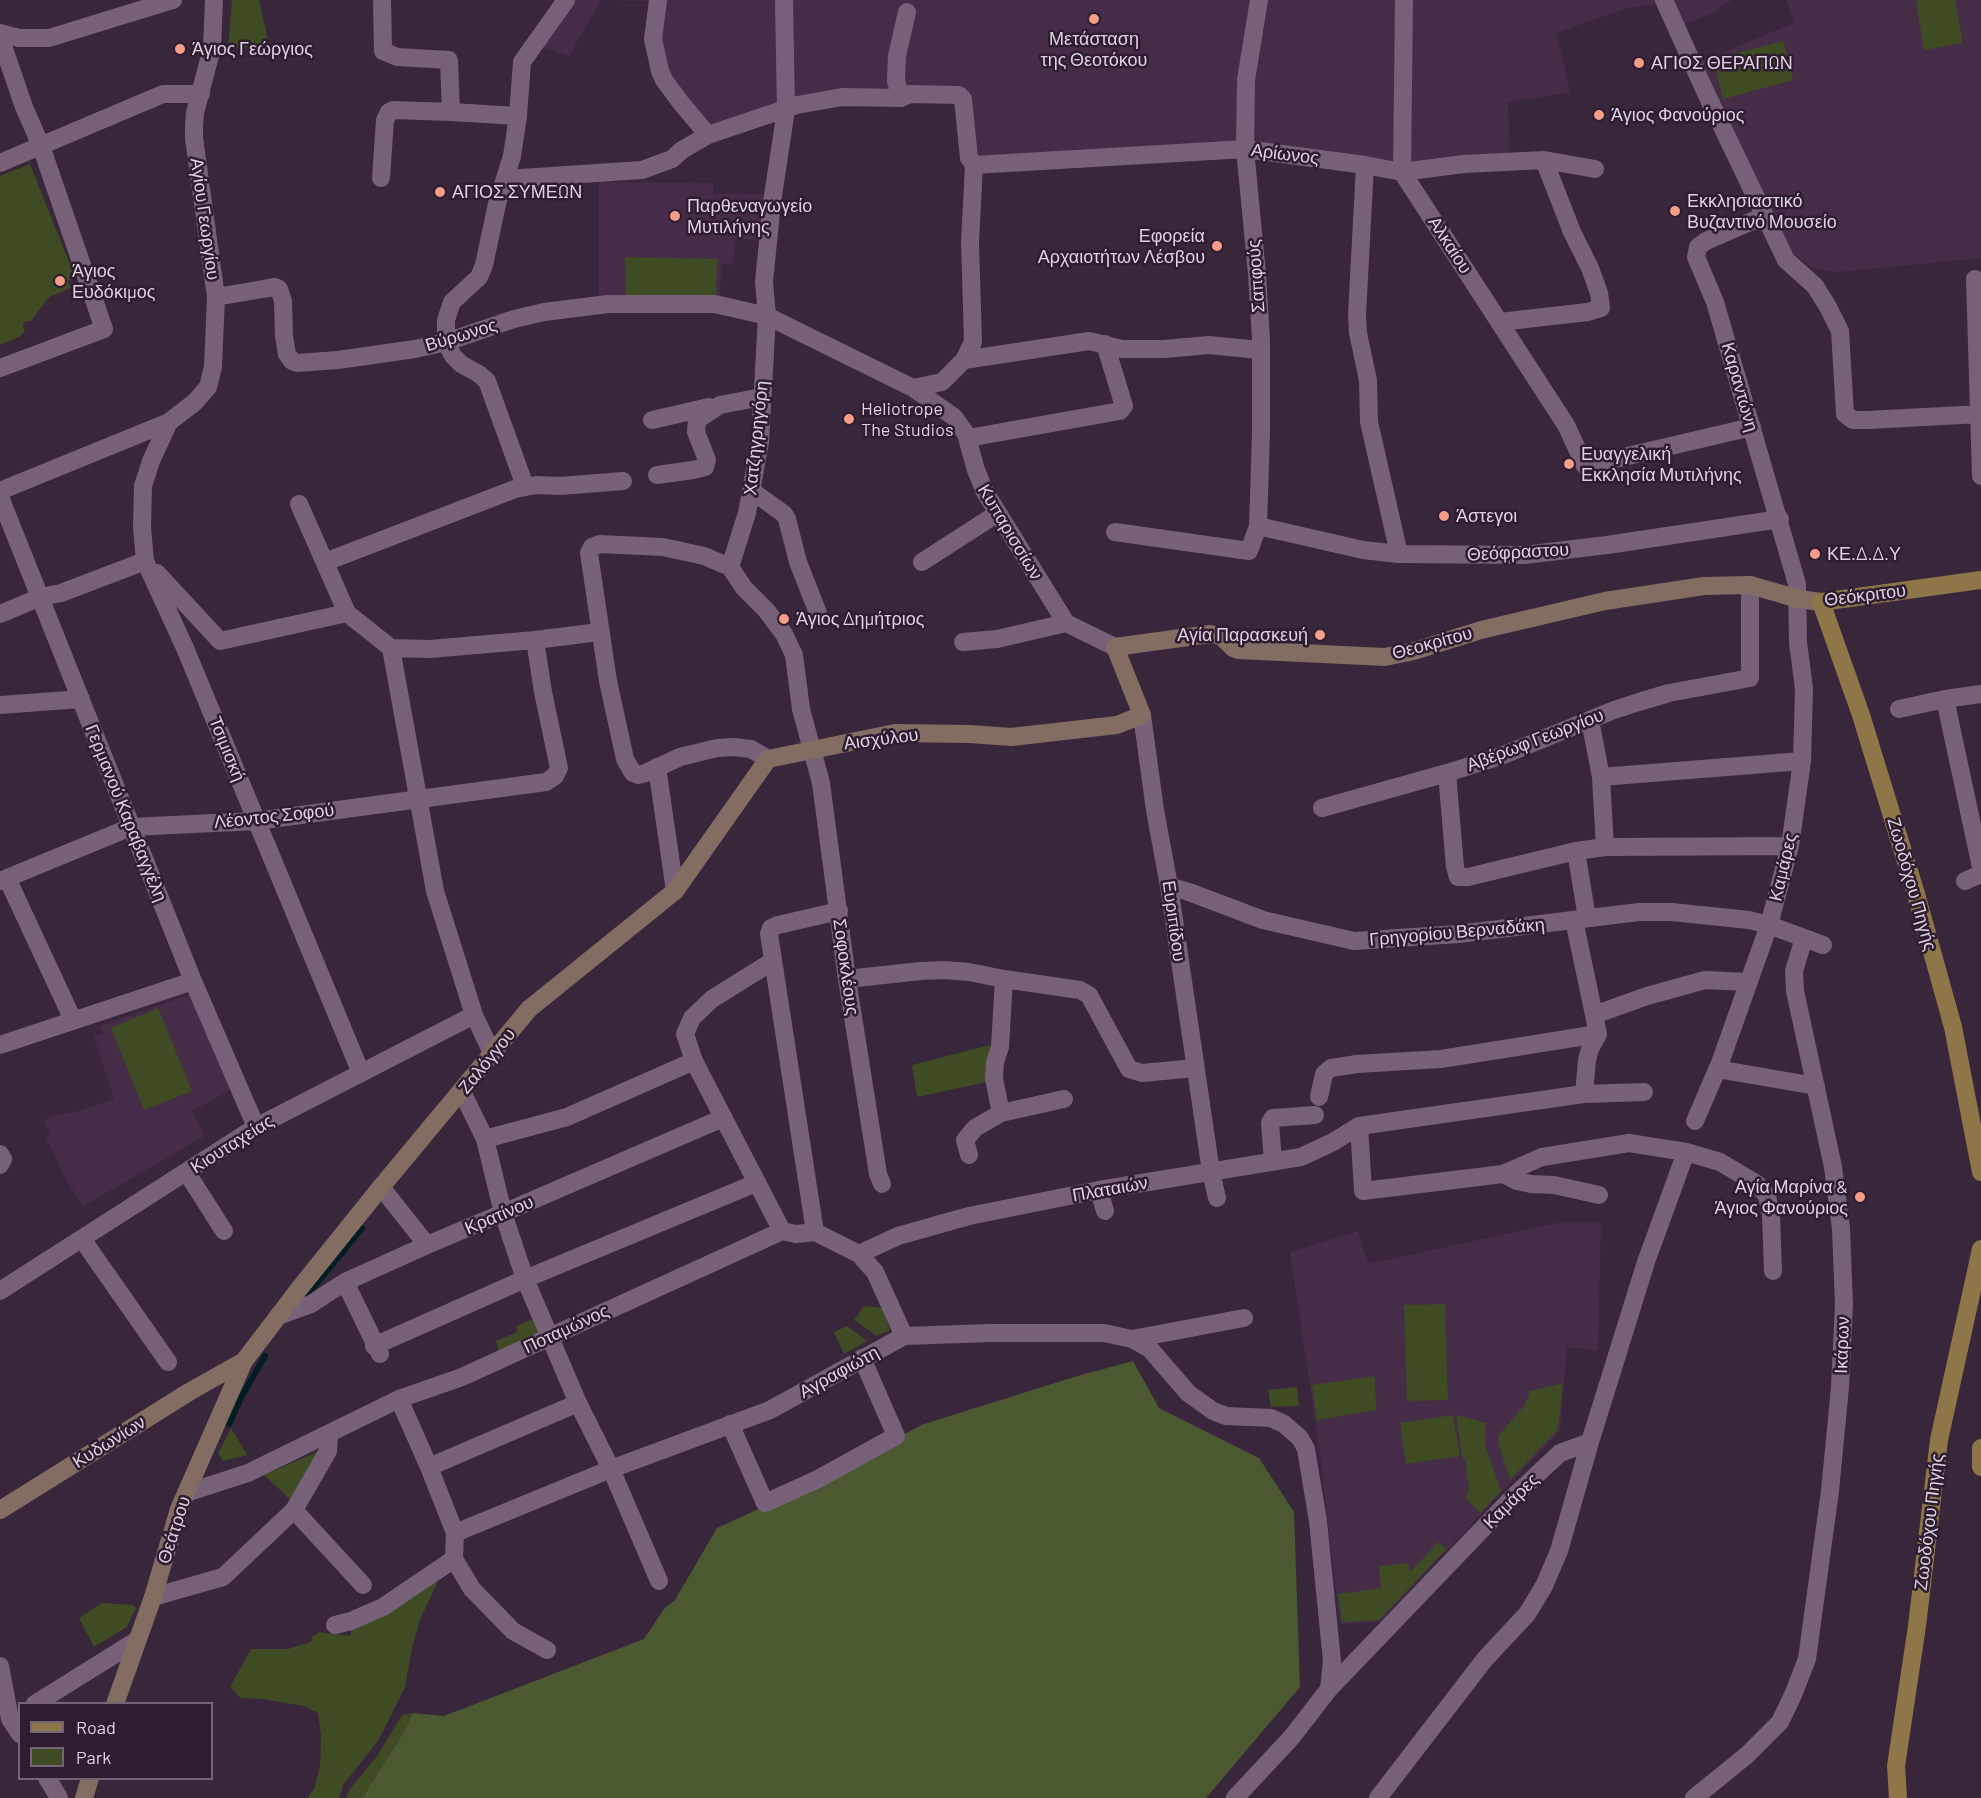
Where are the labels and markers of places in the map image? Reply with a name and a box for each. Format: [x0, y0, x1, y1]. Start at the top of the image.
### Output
marker: Μετάσταση της Θεοτόκου [1087, 12, 1101, 26]
place label: Μετάσταση της Θεοτόκου [1041, 28, 1147, 70]
place label: Άγιος Γεώργιος [192, 38, 313, 60]
marker: Άγιος Γεώργιος [173, 42, 187, 56]
place label: ΑΓΙΟΣ ΘΕΡΑΠΩΝ [1651, 52, 1793, 74]
marker: ΑΓΙΟΣ ΘΕΡΑΠΩΝ [1632, 56, 1646, 70]
place label: Άγιος Φανούριος [1611, 104, 1745, 126]
marker: Άγιος Φανούριος [1592, 108, 1606, 122]
place label: ΑΓΙΟΣ ΣΥΜΕΩΝ [452, 181, 582, 203]
marker: ΑΓΙΟΣ ΣΥΜΕΩΝ [433, 185, 447, 199]
place label: Εκκλησιαστικό Βυζαντινό Μουσείο [1687, 190, 1837, 232]
place label: Παρθεναγωγείο Μυτιλήνης [687, 195, 812, 238]
marker: Εκκλησιαστικό Βυζαντινό Μουσείο [1668, 204, 1682, 218]
marker: Παρθεναγωγείο Μυτιλήνης [668, 209, 682, 223]
place label: Εφορεία Αρχαιοτήτων Λέσβου [1038, 225, 1205, 268]
marker: Εφορεία Αρχαιοτήτων Λέσβου [1210, 239, 1224, 253]
place label: Άγιος Ευδόκιμος [72, 260, 155, 302]
marker: Άγιος Ευδόκιμος [53, 274, 67, 288]
place label: Heliotrope The Studios [861, 398, 954, 440]
marker: Heliotrope The Studios [842, 412, 856, 426]
place label: Ευαγγελική Εκκλησία Μυτιλήνης [1581, 443, 1742, 486]
marker: Ευαγγελική Εκκλησία Μυτιλήνης [1562, 457, 1576, 471]
place label: Άστεγοι [1456, 505, 1517, 527]
marker: Άστεγοι [1437, 509, 1451, 523]
place label: ΚΕ.Δ.Δ.Υ [1827, 543, 1901, 565]
marker: ΚΕ.Δ.Δ.Υ [1808, 547, 1822, 561]
place label: Άγιος Δημήτριος [796, 608, 924, 630]
marker: Άγιος Δημήτριος [777, 612, 791, 626]
place label: Αγία Παρασκευή [1177, 624, 1308, 646]
marker: Αγία Παρασκευή [1313, 628, 1327, 642]
place label: Αγία Μαρίνα & Άγιος Φανούριος [1714, 1176, 1848, 1218]
marker: Αγία Μαρίνα & Άγιος Φανούριος [1853, 1190, 1867, 1204]

